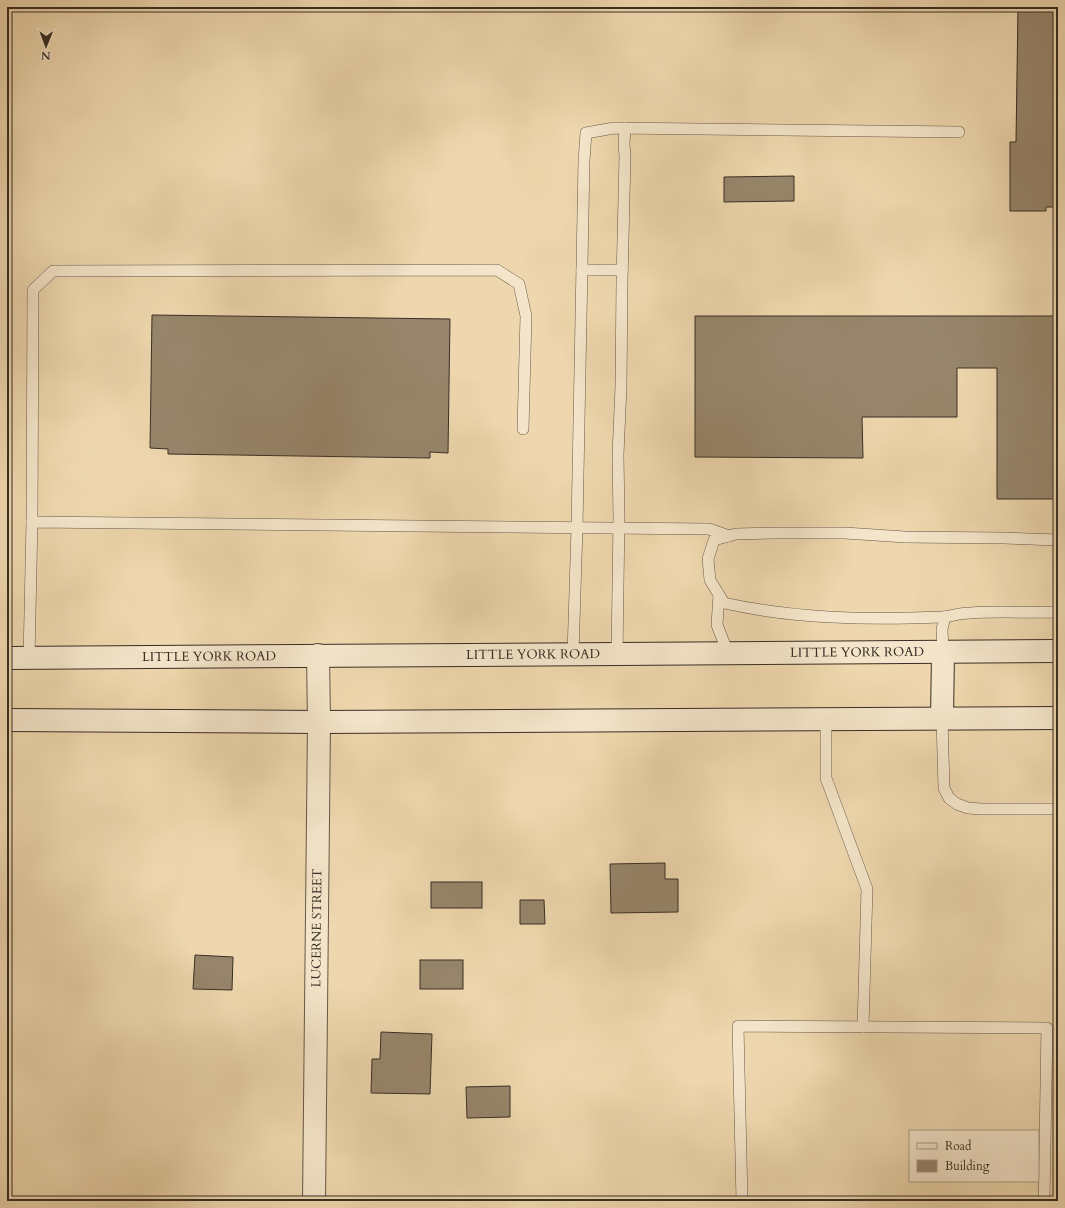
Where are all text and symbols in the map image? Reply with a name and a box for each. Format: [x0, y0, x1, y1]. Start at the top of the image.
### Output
north arrow [26, 26, 66, 66]
text: N [40, 48, 51, 63]
street label: LITTLE YORK ROAD [790, 643, 924, 662]
street label: LITTLE YORK ROAD [466, 645, 600, 664]
street label: LITTLE YORK ROAD [142, 647, 276, 666]
street label: LUCERNE STREET [307, 868, 326, 988]
legend [909, 1130, 1039, 1182]
text: Road [945, 1138, 972, 1154]
text: Building [945, 1158, 990, 1174]

